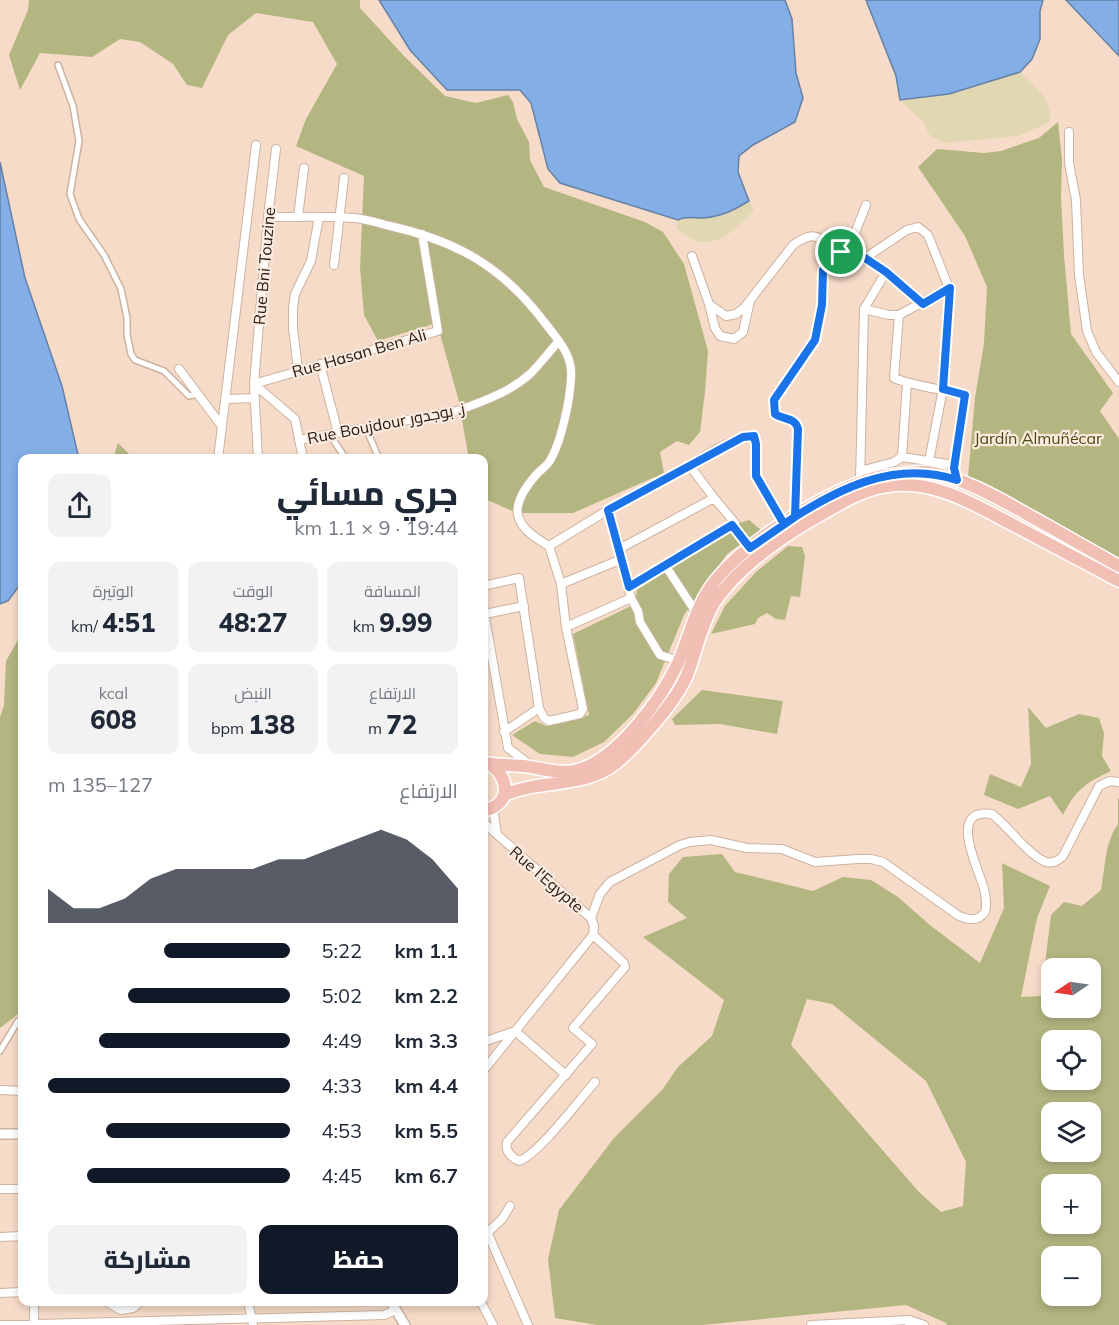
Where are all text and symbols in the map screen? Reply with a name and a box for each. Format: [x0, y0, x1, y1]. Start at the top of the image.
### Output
street label: Rue Bni Touzine [249, 206, 279, 326]
pin [815, 226, 866, 277]
icon: arrive [824, 235, 857, 268]
street label: Rue Hasan Ben Ali [290, 324, 428, 382]
street label: Rue Boujdour ز. بوجدور [306, 398, 466, 448]
park label: Jardín Almuñécar [974, 428, 1102, 448]
text: جري مسائي [277, 472, 458, 513]
button: share [48, 474, 111, 537]
text: 19:44 · 9 × 1.1 km [294, 515, 458, 540]
text: الوتيرة [93, 581, 134, 601]
text: الوقت [233, 581, 273, 601]
text: المسافة [364, 581, 421, 601]
text: 4:51 [102, 606, 156, 639]
text: 48:27 [218, 606, 288, 639]
text: 9.99 [379, 606, 433, 639]
text: /km [71, 616, 102, 636]
text: km [353, 616, 379, 636]
text: kcal [99, 683, 128, 703]
text: النبض [234, 683, 272, 703]
text: الارتفاع [369, 683, 416, 703]
text: 608 [90, 703, 137, 736]
text: 138 [248, 708, 295, 741]
text: 72 [386, 708, 417, 741]
text: bpm [211, 718, 248, 738]
text: m [368, 718, 386, 738]
text: 127–135 m [48, 772, 153, 797]
text: الارتفاع [399, 778, 458, 803]
street label: Rue l'Egypte [506, 841, 588, 917]
text: 5:22 [321, 938, 362, 963]
text: 1.1 km [395, 938, 458, 963]
north arrow [1041, 958, 1101, 1018]
map controls [1041, 958, 1101, 1306]
text: 5:02 [321, 983, 362, 1008]
text: 2.2 km [395, 983, 458, 1008]
text: 4:49 [321, 1028, 362, 1053]
text: 3.3 km [395, 1028, 458, 1053]
button: locate [1041, 1030, 1101, 1090]
text: 4:33 [321, 1073, 362, 1098]
text: 4.4 km [395, 1073, 458, 1098]
button: layers [1041, 1102, 1101, 1162]
text: 4:53 [321, 1118, 362, 1143]
text: 5.5 km [395, 1118, 458, 1143]
text: 4:45 [321, 1163, 362, 1188]
text: 6.7 km [395, 1163, 458, 1188]
button: + [1041, 1174, 1101, 1234]
button: مشاركة [48, 1225, 247, 1294]
button: حفظ [259, 1225, 458, 1294]
button: − [1041, 1246, 1101, 1306]

